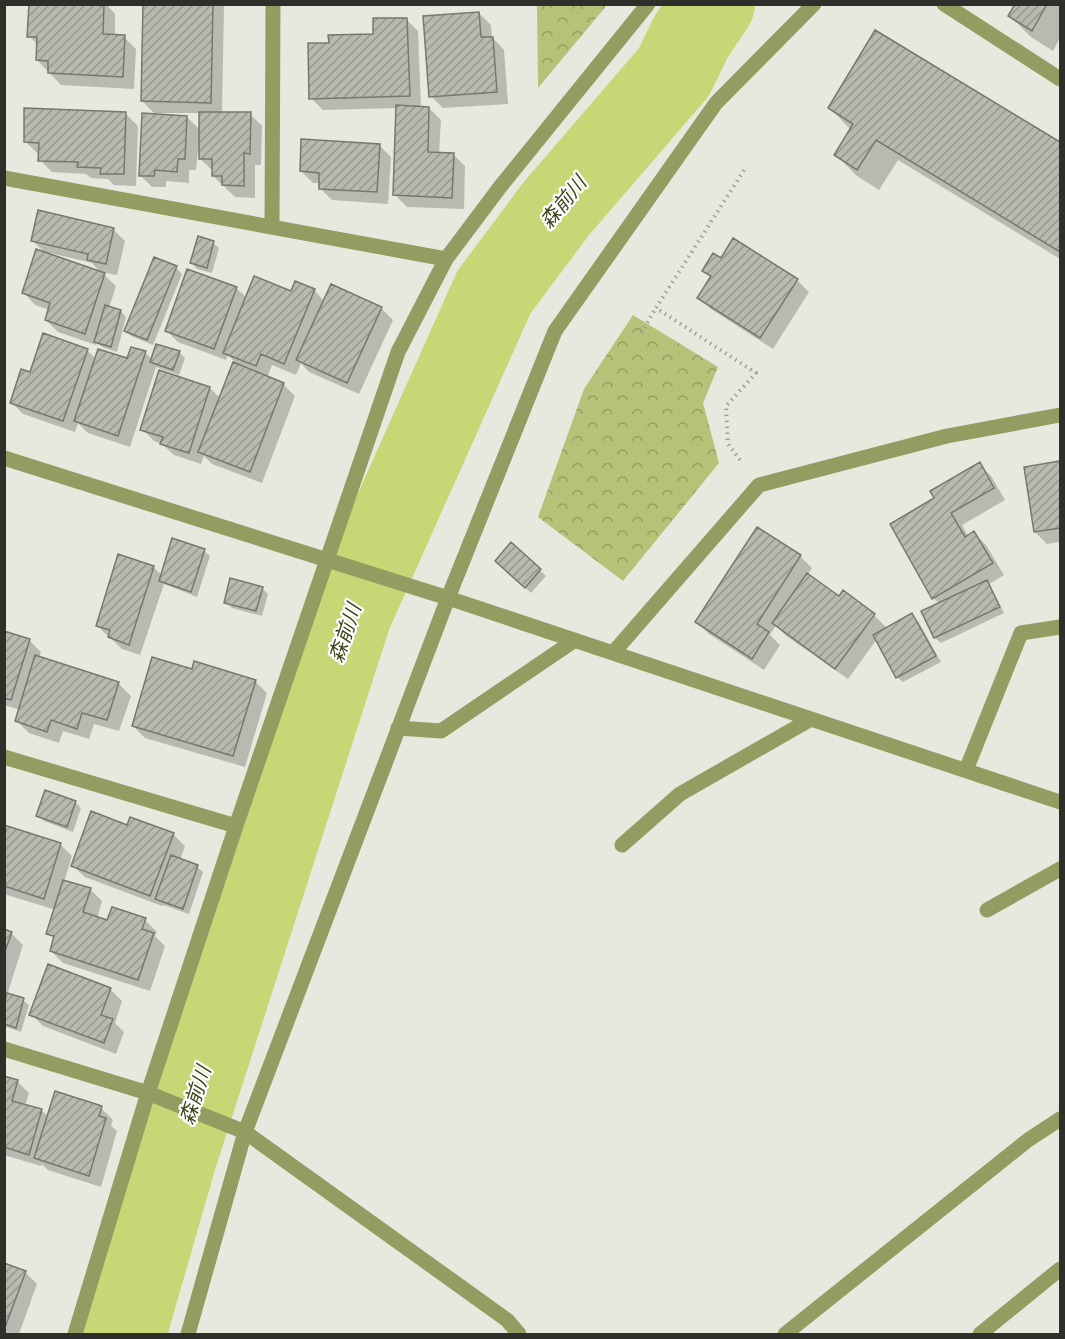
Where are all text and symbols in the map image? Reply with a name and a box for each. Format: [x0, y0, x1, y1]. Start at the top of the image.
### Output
water label: 森前川 [536, 170, 592, 232]
water label: 森前川 [325, 599, 366, 665]
water label: 森前川 [175, 1061, 215, 1127]

